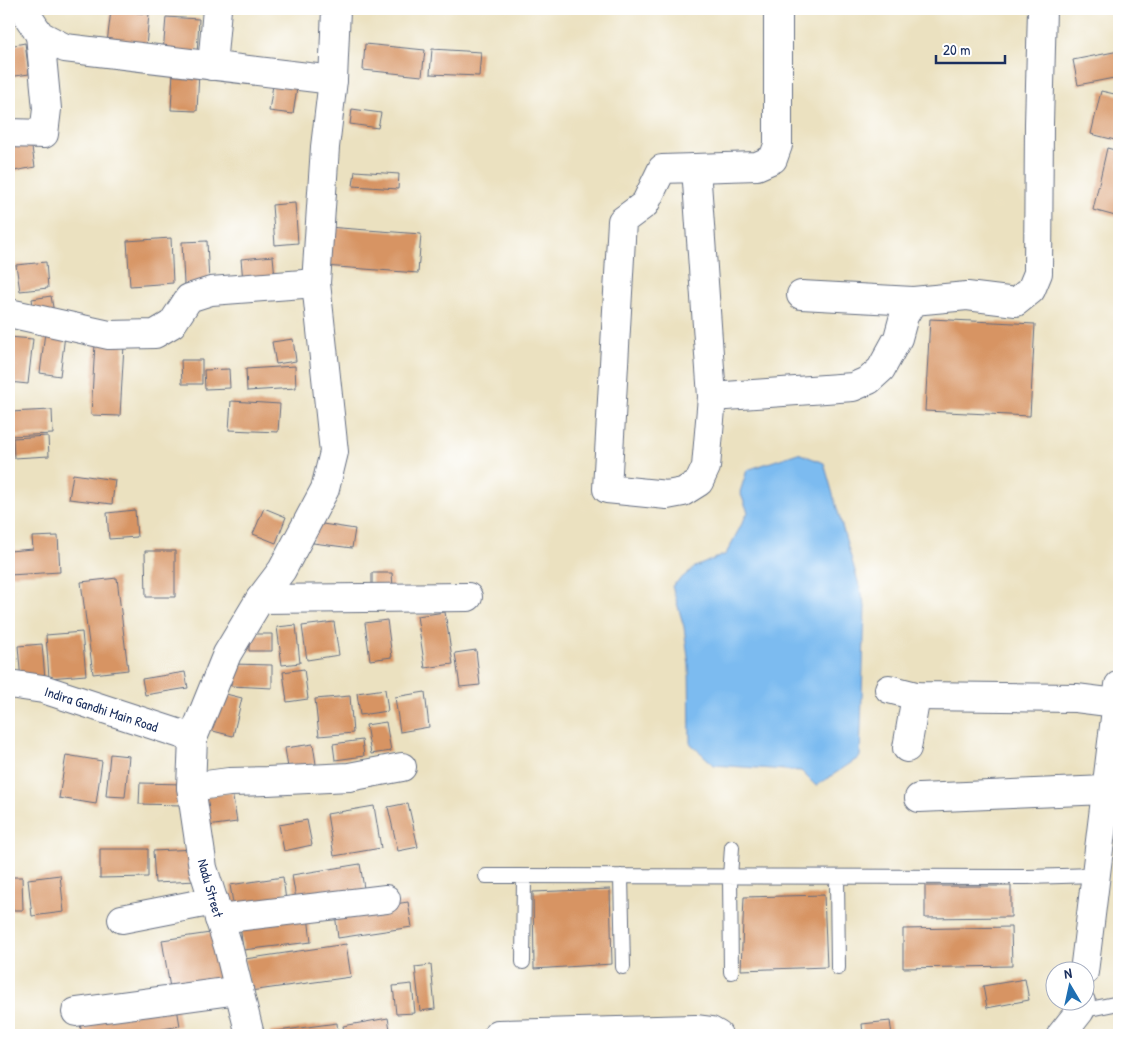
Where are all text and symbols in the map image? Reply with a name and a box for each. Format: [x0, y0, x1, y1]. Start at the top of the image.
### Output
scale bar [936, 32, 1004, 64]
text: 20 m [943, 39, 970, 60]
street label: Indira Gandhi Main Road [42, 681, 161, 736]
street label: Nadu Street [194, 857, 228, 920]
north arrow [1046, 962, 1096, 1012]
text: N [1063, 963, 1074, 983]

